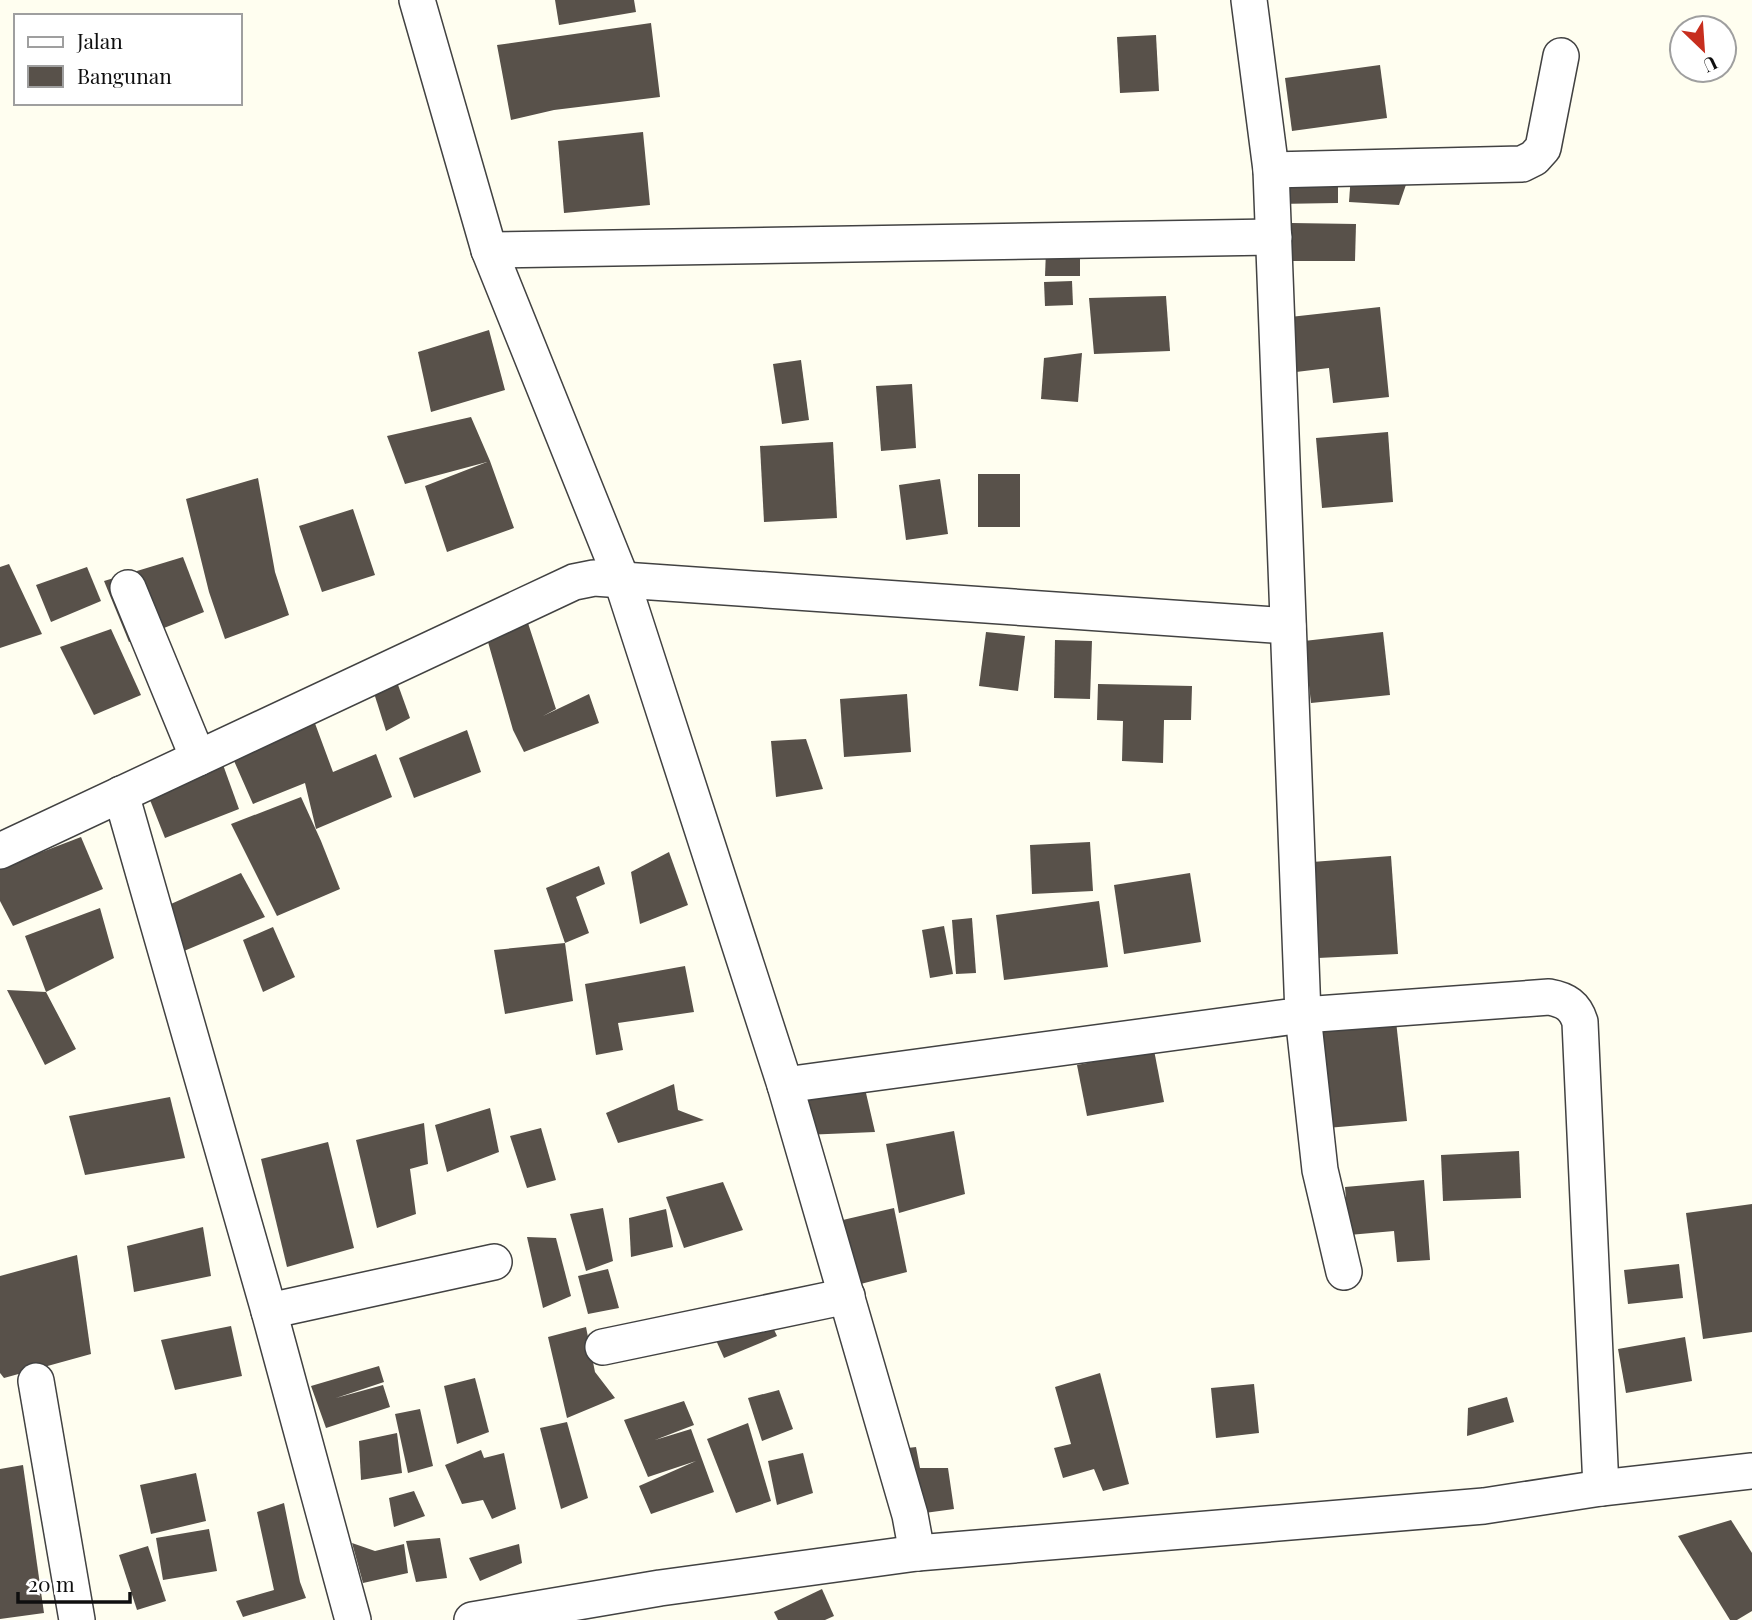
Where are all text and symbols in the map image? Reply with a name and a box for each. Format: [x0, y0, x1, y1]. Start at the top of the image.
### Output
legend [14, 14, 242, 105]
north arrow [1668, 14, 1738, 84]
text: Jalan [76, 26, 123, 54]
text: U [1699, 51, 1722, 80]
text: Bangunan [77, 61, 172, 89]
scale bar [18, 1560, 130, 1604]
text: 20 m [28, 1569, 75, 1597]

